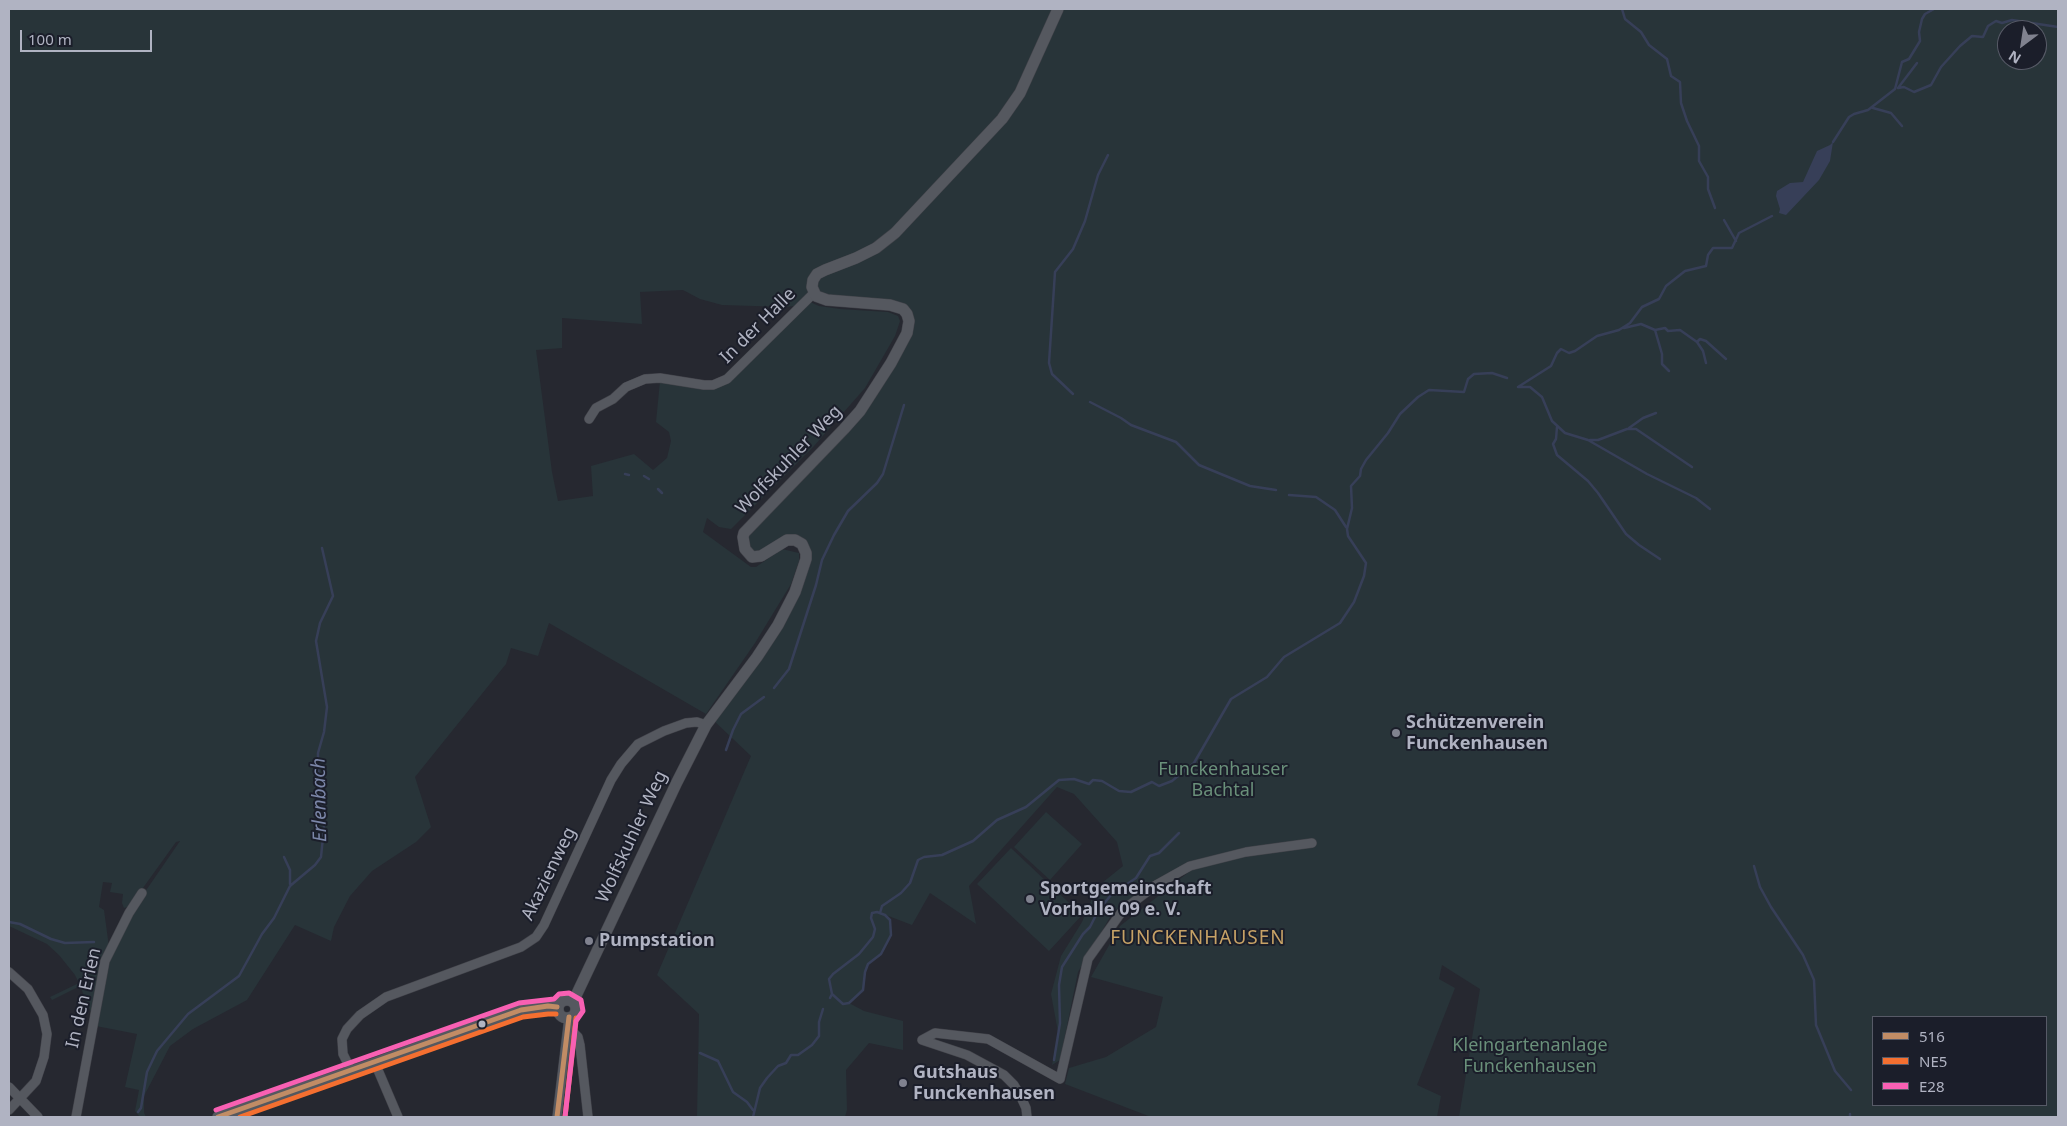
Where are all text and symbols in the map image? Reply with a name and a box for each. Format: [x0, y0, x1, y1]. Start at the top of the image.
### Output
scale bar [22, 20, 155, 52]
north arrow [1997, 20, 2047, 70]
text: 100 m [28, 29, 72, 49]
text: N [2005, 46, 2024, 69]
street label: In der Halle [716, 284, 800, 368]
street label: Wolfskuhler Weg [732, 401, 846, 519]
place label: Schützenverein Funckenhausen [1406, 712, 1548, 754]
marker: Schützenverein Funckenhausen [1390, 727, 1402, 739]
water label: Erlenbach [308, 758, 332, 842]
park label: Funckenhauser Bachtal [1158, 759, 1288, 802]
street label: Wolfskuhler Weg [592, 768, 672, 906]
street label: Akazienweg [517, 824, 581, 924]
place label: Sportgemeinschaft Vorhalle 09 e. V. [1040, 878, 1211, 921]
marker: Sportgemeinschaft Vorhalle 09 e. V. [1024, 893, 1036, 905]
district label: FUNCKENHAUSEN [1109, 928, 1287, 950]
place label: Pumpstation [599, 930, 715, 952]
marker: Pumpstation [583, 935, 595, 947]
street label: In den Erlen [62, 946, 106, 1050]
legend [1872, 1016, 2047, 1106]
unlabelled marker [477, 1019, 487, 1029]
text: 516 [1919, 1026, 1945, 1046]
park label: Kleingartenanlage Funckenhausen [1452, 1035, 1608, 1078]
text: NE5 [1919, 1051, 1947, 1071]
place label: Gutshaus Funckenhausen [913, 1062, 1055, 1104]
text: E28 [1919, 1076, 1945, 1096]
marker: Gutshaus Funckenhausen [897, 1077, 909, 1089]

